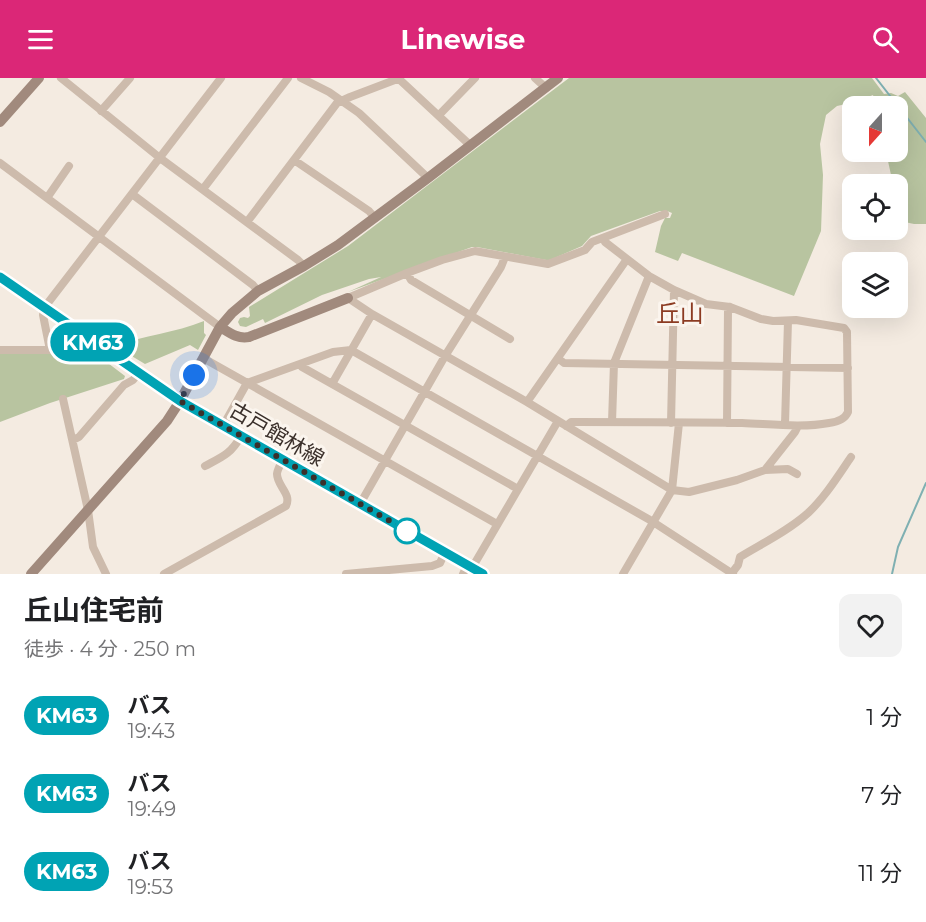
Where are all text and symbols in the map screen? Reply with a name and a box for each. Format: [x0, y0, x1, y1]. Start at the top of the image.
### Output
icon: menu [24, 23, 57, 56]
text: Linewise [401, 23, 525, 56]
icon: search [869, 23, 902, 56]
north arrow [842, 96, 908, 162]
map controls [842, 96, 908, 318]
button: locate [842, 174, 908, 240]
button: layers [842, 252, 908, 318]
district label: 丘山 [656, 299, 704, 328]
line badge: KM63 [51, 322, 135, 362]
text: KM63 [62, 330, 124, 355]
your location [179, 360, 209, 390]
street label: 古戸館林線 [225, 397, 329, 471]
unlabelled marker [394, 518, 420, 544]
text: 丘山住宅前 [24, 593, 164, 627]
button: heart [839, 594, 902, 657]
text: 徒歩 · 4 分 · 250 m [24, 637, 196, 661]
text: バス [127, 692, 171, 719]
text: KM63 [36, 703, 97, 728]
text: 1 分 [866, 704, 902, 731]
text: 19:43 [127, 719, 175, 743]
text: バス [127, 770, 171, 797]
text: KM63 [36, 781, 97, 806]
text: 7 分 [861, 782, 902, 809]
text: 19:49 [127, 797, 176, 821]
text: バス [127, 848, 171, 875]
text: KM63 [36, 859, 97, 884]
text: 11 分 [858, 860, 902, 887]
text: 19:53 [127, 875, 174, 899]

